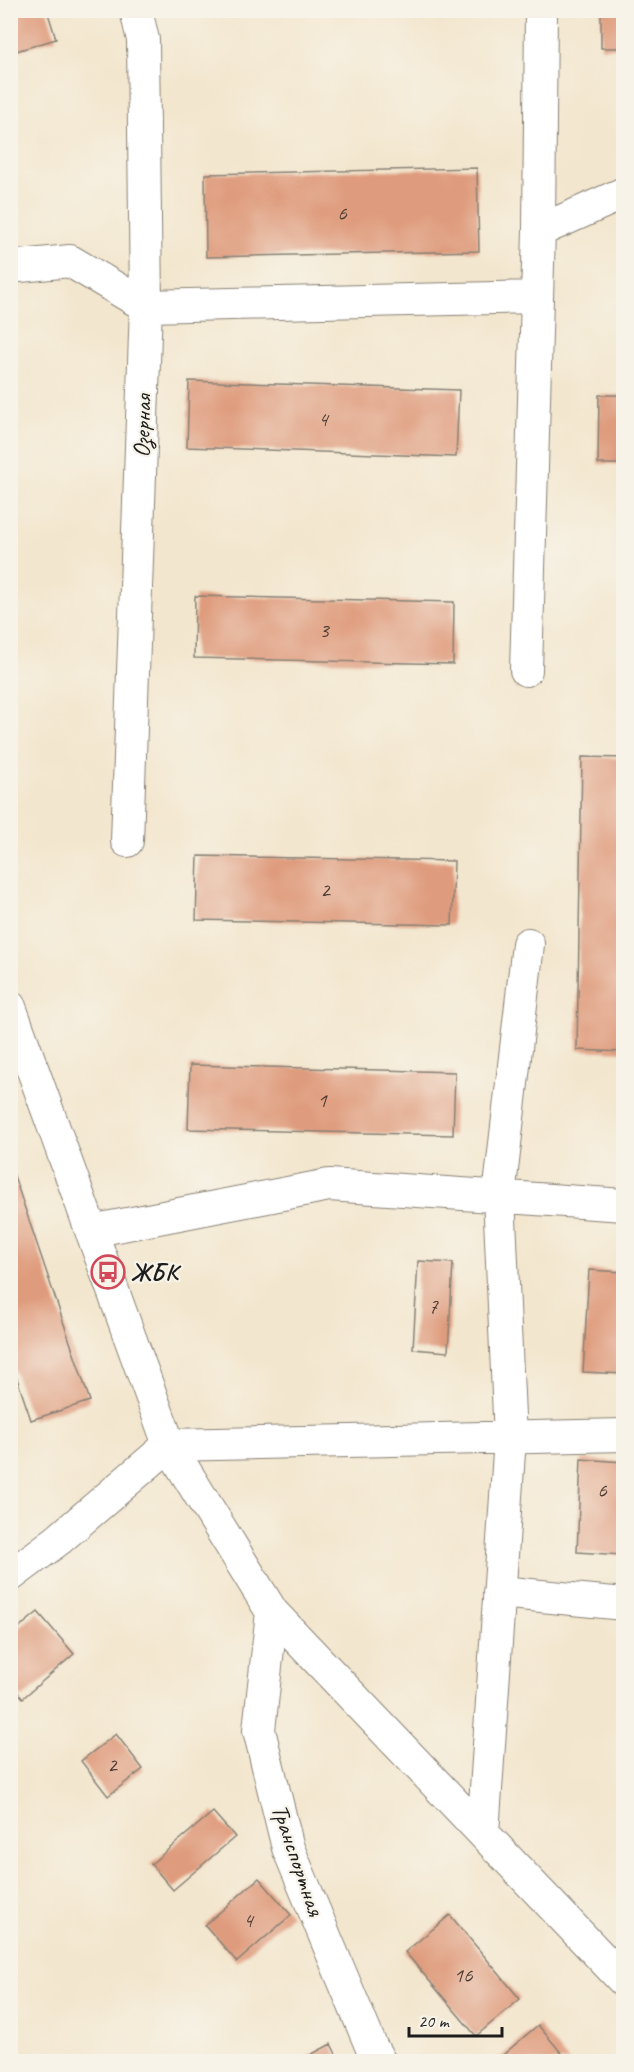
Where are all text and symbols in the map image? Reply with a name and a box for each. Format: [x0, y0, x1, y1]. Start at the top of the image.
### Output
house number: 6 [337, 200, 347, 226]
street label: Озерная [126, 392, 159, 458]
house number: 4 [318, 406, 330, 432]
house number: 3 [319, 617, 330, 643]
house number: 2 [320, 877, 331, 903]
house number: 1 [317, 1087, 328, 1113]
bus stop icon: ЖБК [90, 1254, 126, 1290]
place label: ЖБК [131, 1257, 182, 1287]
house number: 7 [428, 1293, 439, 1319]
house number: 6 [597, 1477, 607, 1503]
house number: 2 [107, 1752, 118, 1778]
street label: Транспортная [265, 1800, 331, 1921]
house number: 4 [243, 1907, 255, 1933]
house number: 16 [454, 1962, 473, 1988]
scale bar [409, 2000, 502, 2038]
text: 20 m [418, 2010, 451, 2032]

